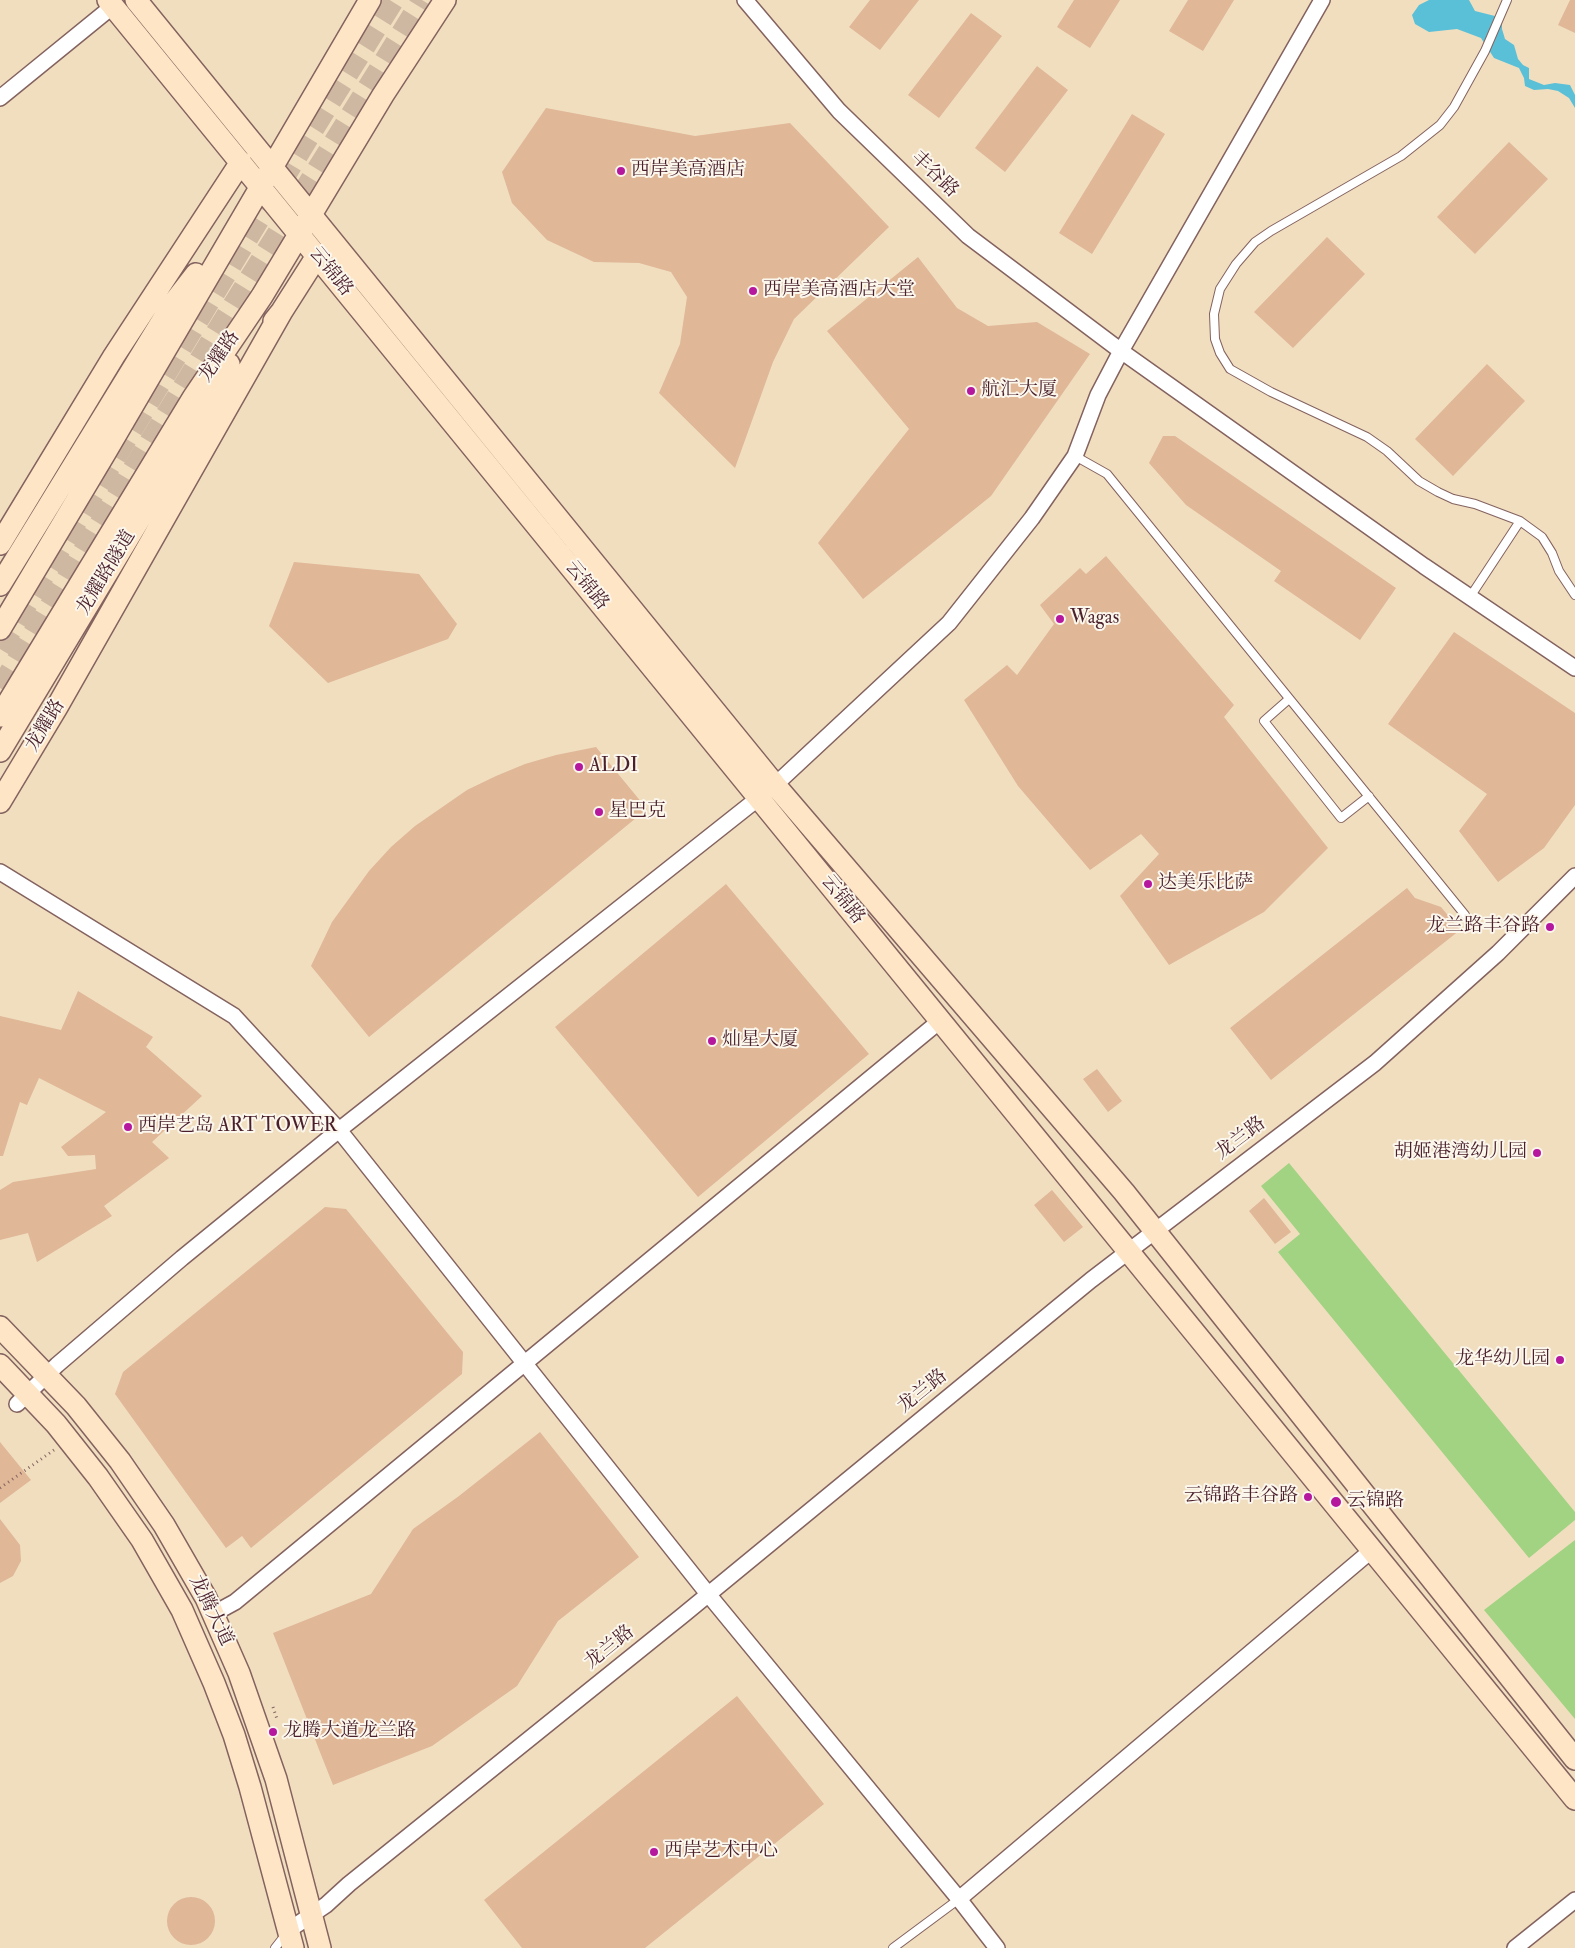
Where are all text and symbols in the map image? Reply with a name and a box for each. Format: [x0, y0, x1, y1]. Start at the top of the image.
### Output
street label: 丰谷路 [906, 147, 962, 203]
place label: 西岸美高酒店 [631, 160, 745, 182]
marker: 西岸美高酒店 [615, 165, 627, 177]
street label: 云锦路 [303, 243, 357, 301]
place label: 西岸美高酒店大堂 [763, 280, 915, 302]
marker: 西岸美高酒店大堂 [747, 285, 759, 297]
street label: 龙耀路 [195, 327, 245, 387]
place label: 航汇大厦 [981, 380, 1057, 402]
marker: 航汇大厦 [965, 385, 977, 397]
street label: 龙耀路隧道 [73, 526, 141, 620]
street label: 云锦路 [559, 557, 613, 615]
place label: Wagas [1070, 608, 1119, 630]
marker: Wagas [1054, 613, 1066, 625]
street label: 龙耀路 [22, 696, 70, 756]
place label: ALDI [589, 756, 638, 778]
marker: ALDI [573, 761, 585, 773]
place label: 星巴克 [609, 801, 666, 823]
marker: 星巴克 [593, 806, 605, 818]
street label: 云锦路 [815, 871, 869, 929]
place label: 达美乐比萨 [1158, 873, 1253, 895]
marker: 达美乐比萨 [1142, 878, 1154, 890]
place label: 龙兰路丰谷路 [1426, 916, 1540, 938]
marker: 龙兰路丰谷路 [1544, 921, 1556, 933]
place label: 灿星大厦 [722, 1030, 798, 1052]
marker: 灿星大厦 [706, 1035, 718, 1047]
street label: 龙兰路 [1211, 1113, 1271, 1165]
place label: 西岸艺岛 ART TOWER [138, 1116, 337, 1138]
marker: 西岸艺岛 ART TOWER [122, 1121, 134, 1133]
place label: 胡姬港湾幼儿园 [1394, 1142, 1527, 1164]
marker: 胡姬港湾幼儿园 [1531, 1147, 1543, 1159]
place label: 龙华幼儿园 [1455, 1349, 1550, 1371]
marker: 龙华幼儿园 [1554, 1354, 1566, 1366]
street label: 龙兰路 [894, 1365, 952, 1419]
place label: 云锦路丰谷路 [1184, 1486, 1298, 1508]
marker: 云锦路丰谷路 [1302, 1491, 1314, 1503]
place label: 云锦路 [1347, 1491, 1404, 1513]
marker: 云锦路 [1329, 1495, 1343, 1509]
street label: 龙腾大道 [183, 1572, 237, 1650]
street label: 龙兰路 [581, 1621, 639, 1675]
place label: 龙腾大道龙兰路 [283, 1721, 416, 1743]
marker: 龙腾大道龙兰路 [267, 1726, 279, 1738]
place label: 西岸艺术中心 [664, 1841, 778, 1863]
marker: 西岸艺术中心 [648, 1846, 660, 1858]

